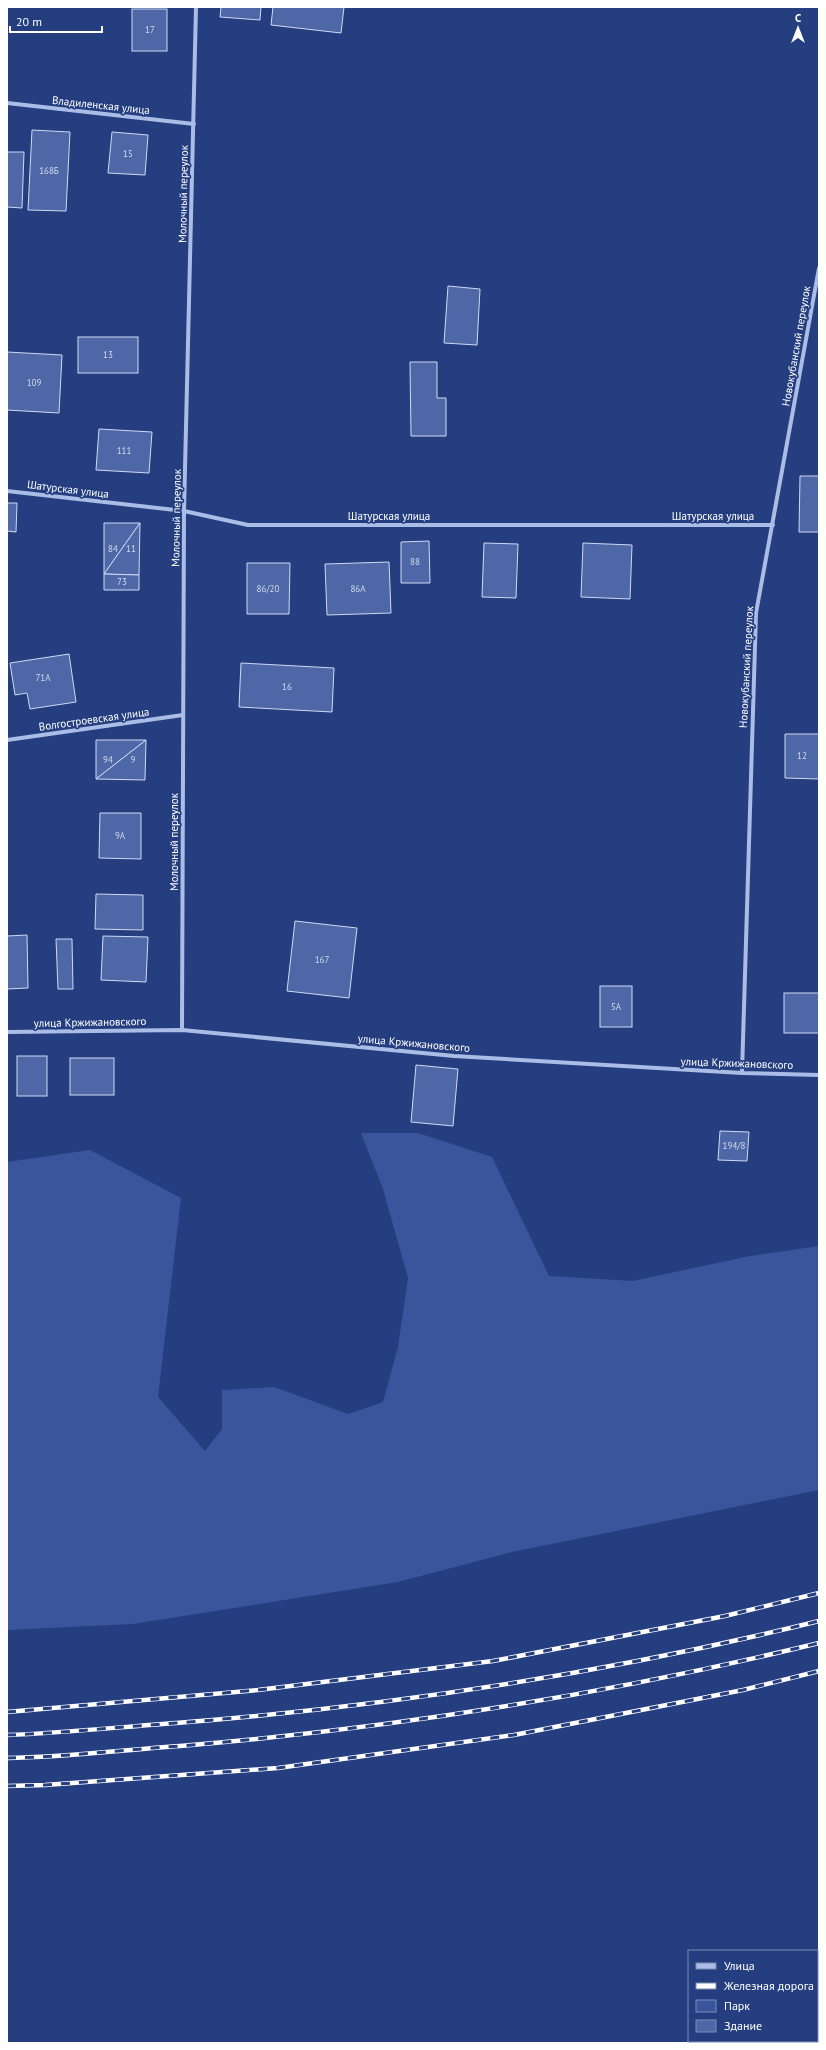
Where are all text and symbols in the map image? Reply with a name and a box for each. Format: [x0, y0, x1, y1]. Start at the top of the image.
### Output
scale bar [10, 8, 102, 34]
north arrow [778, 8, 818, 48]
text: С [795, 11, 801, 25]
text: 20 m [16, 14, 42, 29]
house number: 17 [145, 24, 155, 35]
street label: Владиленская улица [51, 93, 151, 117]
street label: Молочный переулок [175, 144, 191, 243]
house number: 15 [123, 148, 133, 159]
house number: 168Б [39, 165, 59, 176]
street label: Новокубанский переулок [779, 284, 814, 407]
house number: 13 [103, 349, 113, 360]
house number: 109 [27, 377, 41, 388]
house number: 111 [117, 445, 131, 456]
street label: Молочный переулок [168, 468, 184, 567]
street label: Шатурская улица [26, 477, 110, 501]
street label: Шатурская улица [348, 509, 430, 523]
street label: Шатурская улица [672, 509, 754, 523]
house number: 84 [108, 543, 118, 554]
house number: 11 [126, 543, 136, 554]
house number: 88 [410, 556, 420, 567]
house number: 73 [117, 576, 127, 587]
house number: 86/20 [257, 583, 279, 594]
house number: 86А [350, 583, 366, 594]
street label: Новокубанский переулок [736, 605, 756, 728]
house number: 71А [35, 672, 51, 683]
house number: 16 [282, 681, 292, 692]
street label: Волгостроевская улица [38, 704, 150, 734]
house number: 12 [797, 750, 807, 761]
house number: 94 [103, 754, 113, 765]
house number: 9 [131, 754, 136, 765]
street label: Молочный переулок [167, 792, 181, 891]
house number: 9А [115, 830, 126, 841]
house number: 167 [315, 954, 329, 965]
house number: 5А [611, 1001, 622, 1012]
street label: улица Кржижановского [34, 1014, 147, 1030]
street label: улица Кржижановского [357, 1031, 471, 1055]
street label: улица Кржижановского [680, 1054, 794, 1072]
house number: 194/8 [723, 1140, 745, 1151]
legend [688, 1950, 818, 2042]
text: Улица [724, 1958, 755, 1973]
text: Железная дорога [723, 1978, 814, 1993]
text: Парк [724, 1998, 750, 2013]
text: Здание [724, 2018, 762, 2033]

